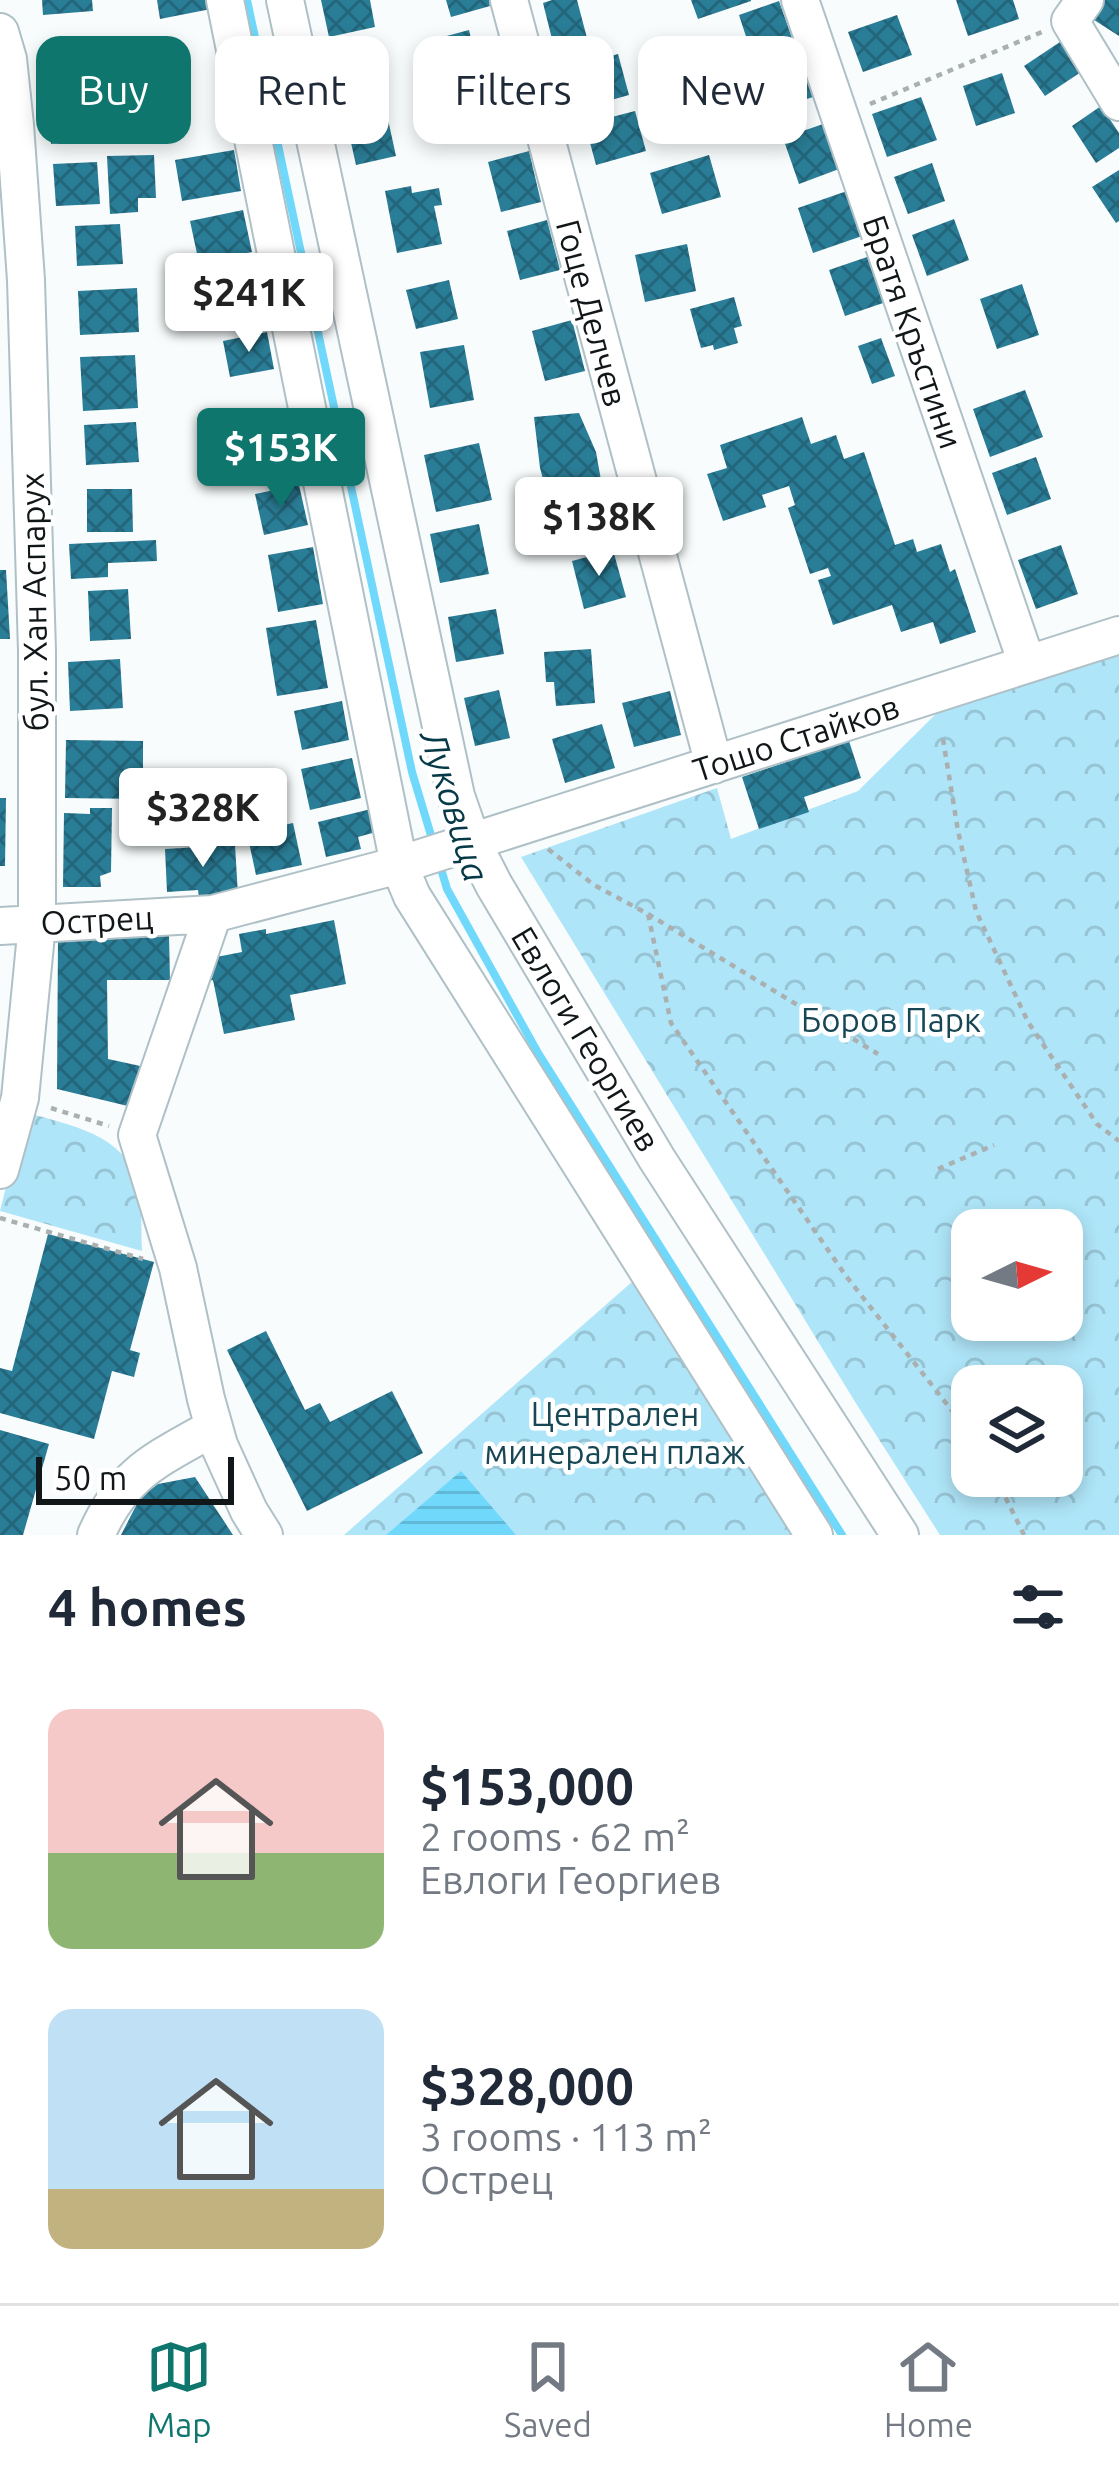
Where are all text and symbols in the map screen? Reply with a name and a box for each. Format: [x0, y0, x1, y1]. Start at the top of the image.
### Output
chip: Buy [36, 36, 191, 144]
chip: Rent [215, 36, 389, 144]
chip: Filters [413, 36, 614, 144]
chip: New [638, 36, 807, 144]
street label: Братя Кръстини [856, 210, 971, 453]
street label: Гоце Делчев [550, 216, 635, 410]
pin: $241K [165, 253, 333, 355]
text: $241K [192, 270, 306, 313]
pin: $153K [197, 408, 365, 510]
text: $153K [224, 425, 338, 468]
street label: бул. Хан Аспарух [13, 472, 54, 732]
pin: $138K [515, 477, 683, 579]
text: $138K [542, 494, 656, 537]
street label: Тошо Стайков [688, 687, 903, 788]
water label: Луковица [413, 723, 498, 886]
pin: $328K [119, 768, 287, 870]
text: $328K [146, 785, 260, 828]
street label: Острец [40, 898, 154, 941]
street label: Евлоги Георгиев [505, 920, 668, 1158]
park label: Боров Парк [801, 1001, 981, 1038]
north arrow [951, 1209, 1083, 1341]
map controls [951, 1209, 1083, 1497]
button: layers [951, 1365, 1083, 1497]
park label: Централен минерален плаж [484, 1395, 746, 1470]
scale bar [36, 1451, 234, 1504]
text: 50 m [54, 1459, 127, 1496]
icon: filters [1005, 1574, 1071, 1640]
text: 4 homes [48, 1578, 247, 1636]
icon: home [144, 1757, 288, 1901]
text: $153,000 [420, 1757, 634, 1815]
text: 2 rooms · 62 m² [420, 1815, 690, 1858]
text: Евлоги Георгиев [420, 1858, 721, 1901]
icon: home [144, 2057, 288, 2201]
text: $328,000 [420, 2057, 634, 2115]
text: 3 rooms · 113 m² [420, 2115, 712, 2158]
text: Острец [420, 2158, 553, 2201]
tab: Map [146, 2334, 212, 2443]
tab: Saved [504, 2334, 592, 2443]
tab: Home [884, 2334, 973, 2443]

